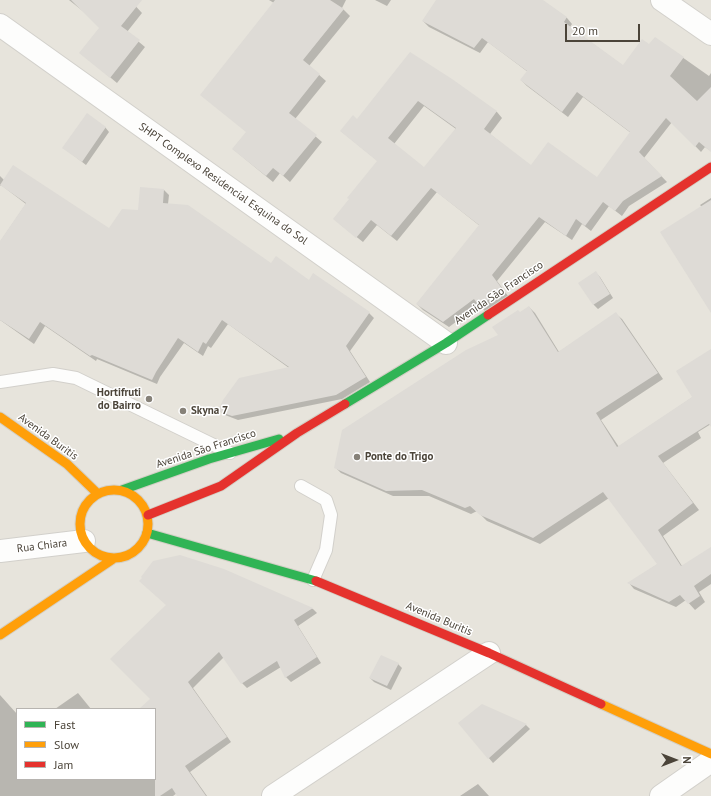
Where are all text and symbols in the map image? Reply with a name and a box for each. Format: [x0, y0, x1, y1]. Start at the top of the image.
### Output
scale bar [567, 16, 642, 42]
text: 20 m [572, 23, 598, 38]
street label: SHPT Complexo Residencial Esquina do Sol [136, 120, 310, 248]
street label: Avenida São Francisco [452, 258, 546, 328]
place label: Hortifruti do Bairro [97, 386, 141, 412]
marker: Hortifruti do Bairro [144, 394, 154, 404]
place label: Skyna 7 [191, 404, 228, 418]
marker: Skyna 7 [178, 406, 188, 416]
street label: Avenida Buritis [16, 411, 80, 463]
street label: Avenida São Francisco [154, 427, 258, 471]
place label: Ponte do Trigo [365, 450, 433, 464]
marker: Ponte do Trigo [352, 452, 362, 462]
street label: Rua Chiara [16, 536, 68, 556]
street label: Avenida Buritis [404, 599, 474, 639]
legend [16, 708, 156, 780]
text: Fast [54, 717, 75, 732]
text: Slow [54, 737, 79, 752]
north arrow [655, 740, 695, 780]
text: N [680, 756, 694, 764]
text: Jam [54, 757, 73, 772]

